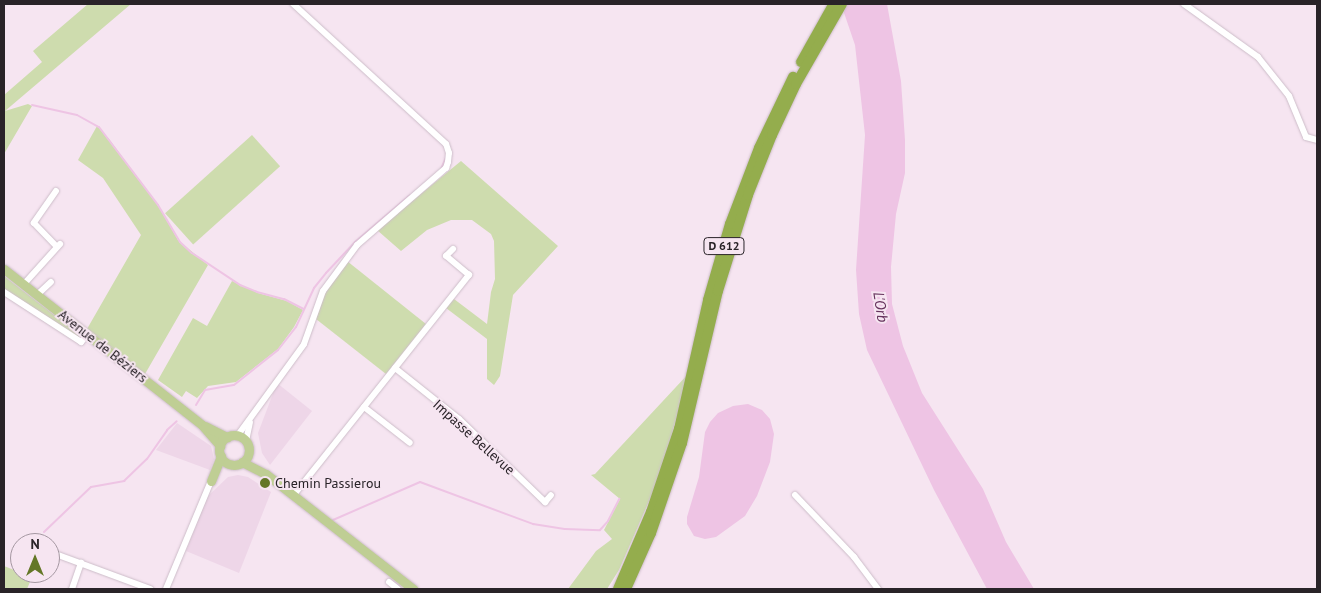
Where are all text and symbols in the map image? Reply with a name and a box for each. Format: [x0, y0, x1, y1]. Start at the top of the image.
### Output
road number: D 612 [703, 237, 745, 256]
water label: L'Orb [870, 291, 892, 323]
street label: Avenue de Béziers [55, 306, 151, 386]
street label: Impasse Bellevue [430, 396, 518, 478]
place label: Chemin Passierou [275, 475, 381, 491]
marker: Chemin Passierou [259, 477, 271, 489]
north arrow [10, 533, 60, 583]
text: N [30, 535, 40, 553]

